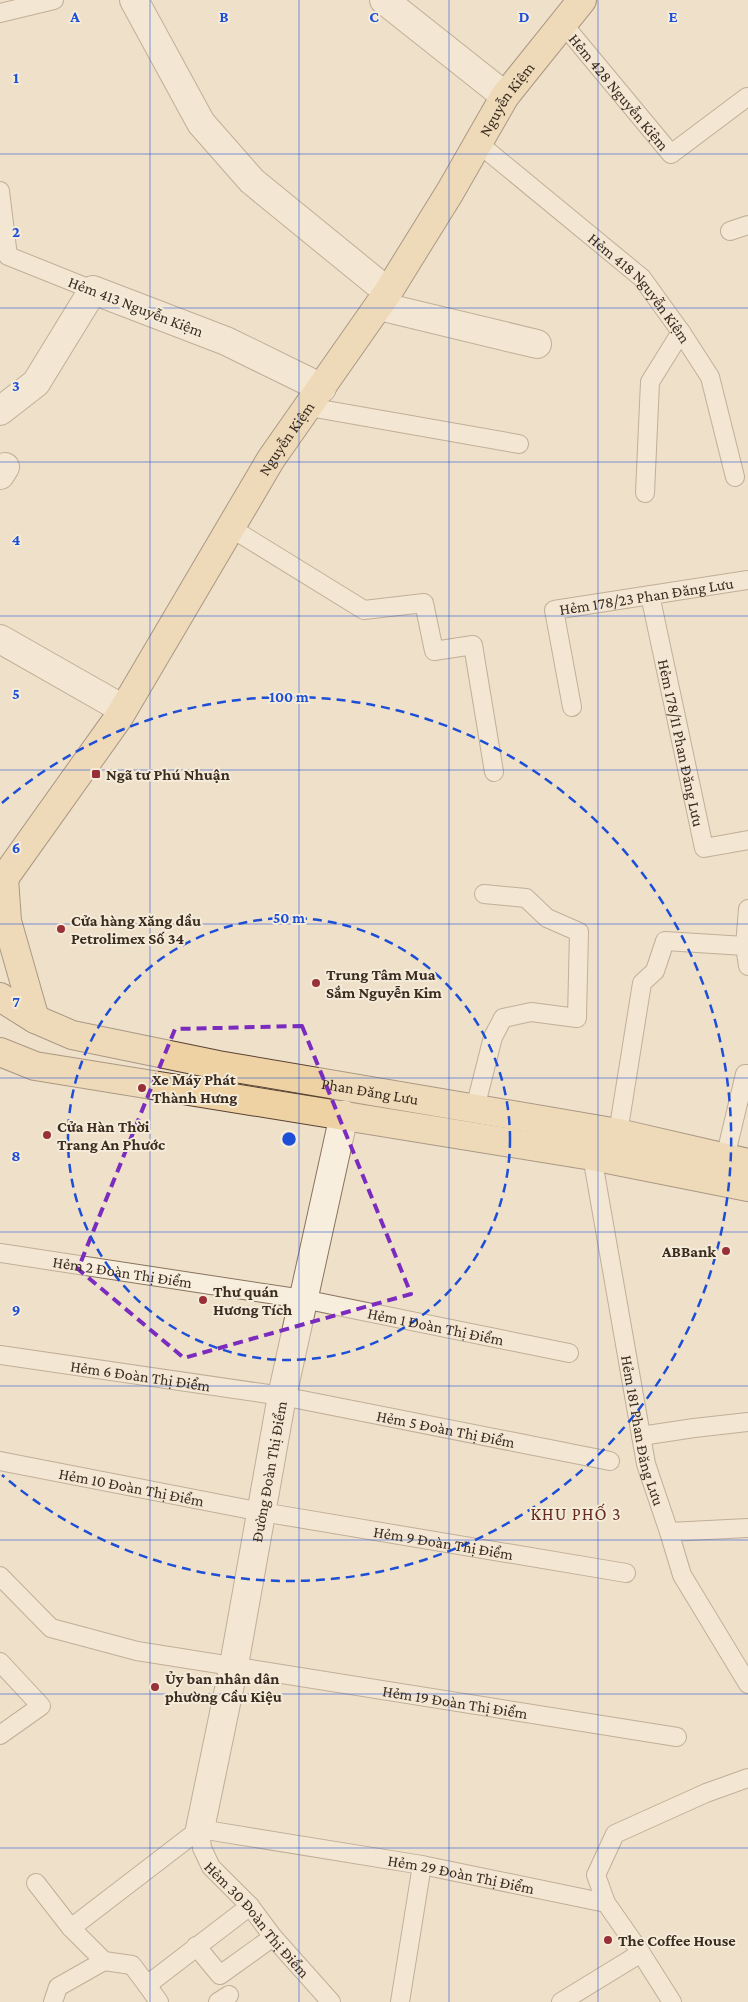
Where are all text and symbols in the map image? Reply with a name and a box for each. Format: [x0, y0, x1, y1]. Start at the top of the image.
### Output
text: A [69, 8, 80, 25]
text: B [219, 8, 229, 25]
text: C [369, 8, 379, 25]
text: D [518, 8, 530, 25]
text: E [668, 8, 678, 25]
street label: Hẻm 428 Nguyễn Kiệm [566, 30, 672, 154]
street label: Nguyễn Kiệm [476, 59, 538, 139]
text: 1 [13, 69, 19, 86]
text: 2 [12, 223, 20, 240]
street label: Hẻm 418 Nguyễn Kiệm [585, 230, 694, 346]
street label: Hẻm 413 Nguyễn Kiệm [66, 273, 206, 341]
text: 3 [12, 377, 20, 394]
street label: Nguyễn Kiệm [255, 398, 318, 479]
text: 4 [12, 531, 21, 548]
street label: Hẻm 178/23 Phan Đăng Lưu [558, 574, 735, 618]
street label: Hẻm 178/11 Phan Đăng Lưu [655, 657, 707, 829]
text: 5 [12, 685, 20, 702]
text: 100 m [269, 689, 309, 705]
place label: Ngã tư Phú Nhuận [106, 766, 230, 783]
marker: Ngã tư Phú Nhuận [90, 768, 102, 780]
text: 6 [12, 839, 20, 856]
text: 50 m [273, 910, 305, 926]
place label: Cửa hàng Xăng dầu Petrolimex Số 34 [71, 912, 201, 947]
marker: Cửa hàng Xăng dầu Petrolimex Số 34 [55, 923, 67, 935]
place label: Trung Tâm Mua Sắm Nguyễn Kim [326, 966, 442, 1001]
marker: Trung Tâm Mua Sắm Nguyễn Kim [310, 977, 322, 989]
text: 7 [12, 993, 20, 1010]
place label: Xe Máy Phát Thành Hưng [152, 1071, 237, 1106]
street label: Phan Đăng Lưu [320, 1075, 420, 1108]
marker: Xe Máy Phát Thành Hưng [136, 1082, 148, 1094]
place label: Cửa Hàn Thời Trang An Phước [57, 1118, 165, 1153]
marker: Cửa Hàn Thời Trang An Phước [41, 1129, 53, 1141]
centre of rings [280, 1130, 298, 1148]
text: 8 [11, 1147, 21, 1164]
place label: ABBank [661, 1243, 716, 1260]
marker: ABBank [720, 1245, 732, 1257]
street label: Hẻm 2 Đoàn Thị Điểm [52, 1253, 194, 1291]
place label: Thư quán Hương Tích [213, 1283, 292, 1318]
marker: Thư quán Hương Tích [197, 1294, 209, 1306]
text: 9 [12, 1301, 20, 1318]
street label: Hẻm 1 Đoàn Thị Điểm [366, 1304, 505, 1349]
street label: Hẻm 181 Phan Đăng Lưu [618, 1354, 668, 1508]
street label: Hẻm 6 Đoàn Thị Điểm [69, 1357, 212, 1395]
street label: Đường Đoàn Thị Điểm [248, 1400, 290, 1544]
street label: Hẻm 5 Đoàn Thị Điểm [375, 1407, 517, 1451]
street label: Hẻm 10 Đoàn Thị Điểm [57, 1465, 206, 1510]
district label: KHU PHỐ 3 [530, 1503, 622, 1524]
street label: Hẻm 9 Đoàn Thị Điểm [372, 1523, 515, 1563]
place label: Ủy ban nhân dân phường Cầu Kiệu [165, 1670, 282, 1705]
marker: Ủy ban nhân dân phường Cầu Kiệu [149, 1681, 161, 1693]
street label: Hẻm 19 Đoàn Thị Điểm [381, 1682, 529, 1722]
street label: Hẻm 29 Đoàn Thị Điểm [387, 1852, 536, 1897]
street label: Hẻm 30 Đoàn Thị Điểm [201, 1858, 313, 1981]
place label: The Coffee House [618, 1932, 736, 1949]
marker: The Coffee House [602, 1934, 614, 1946]

